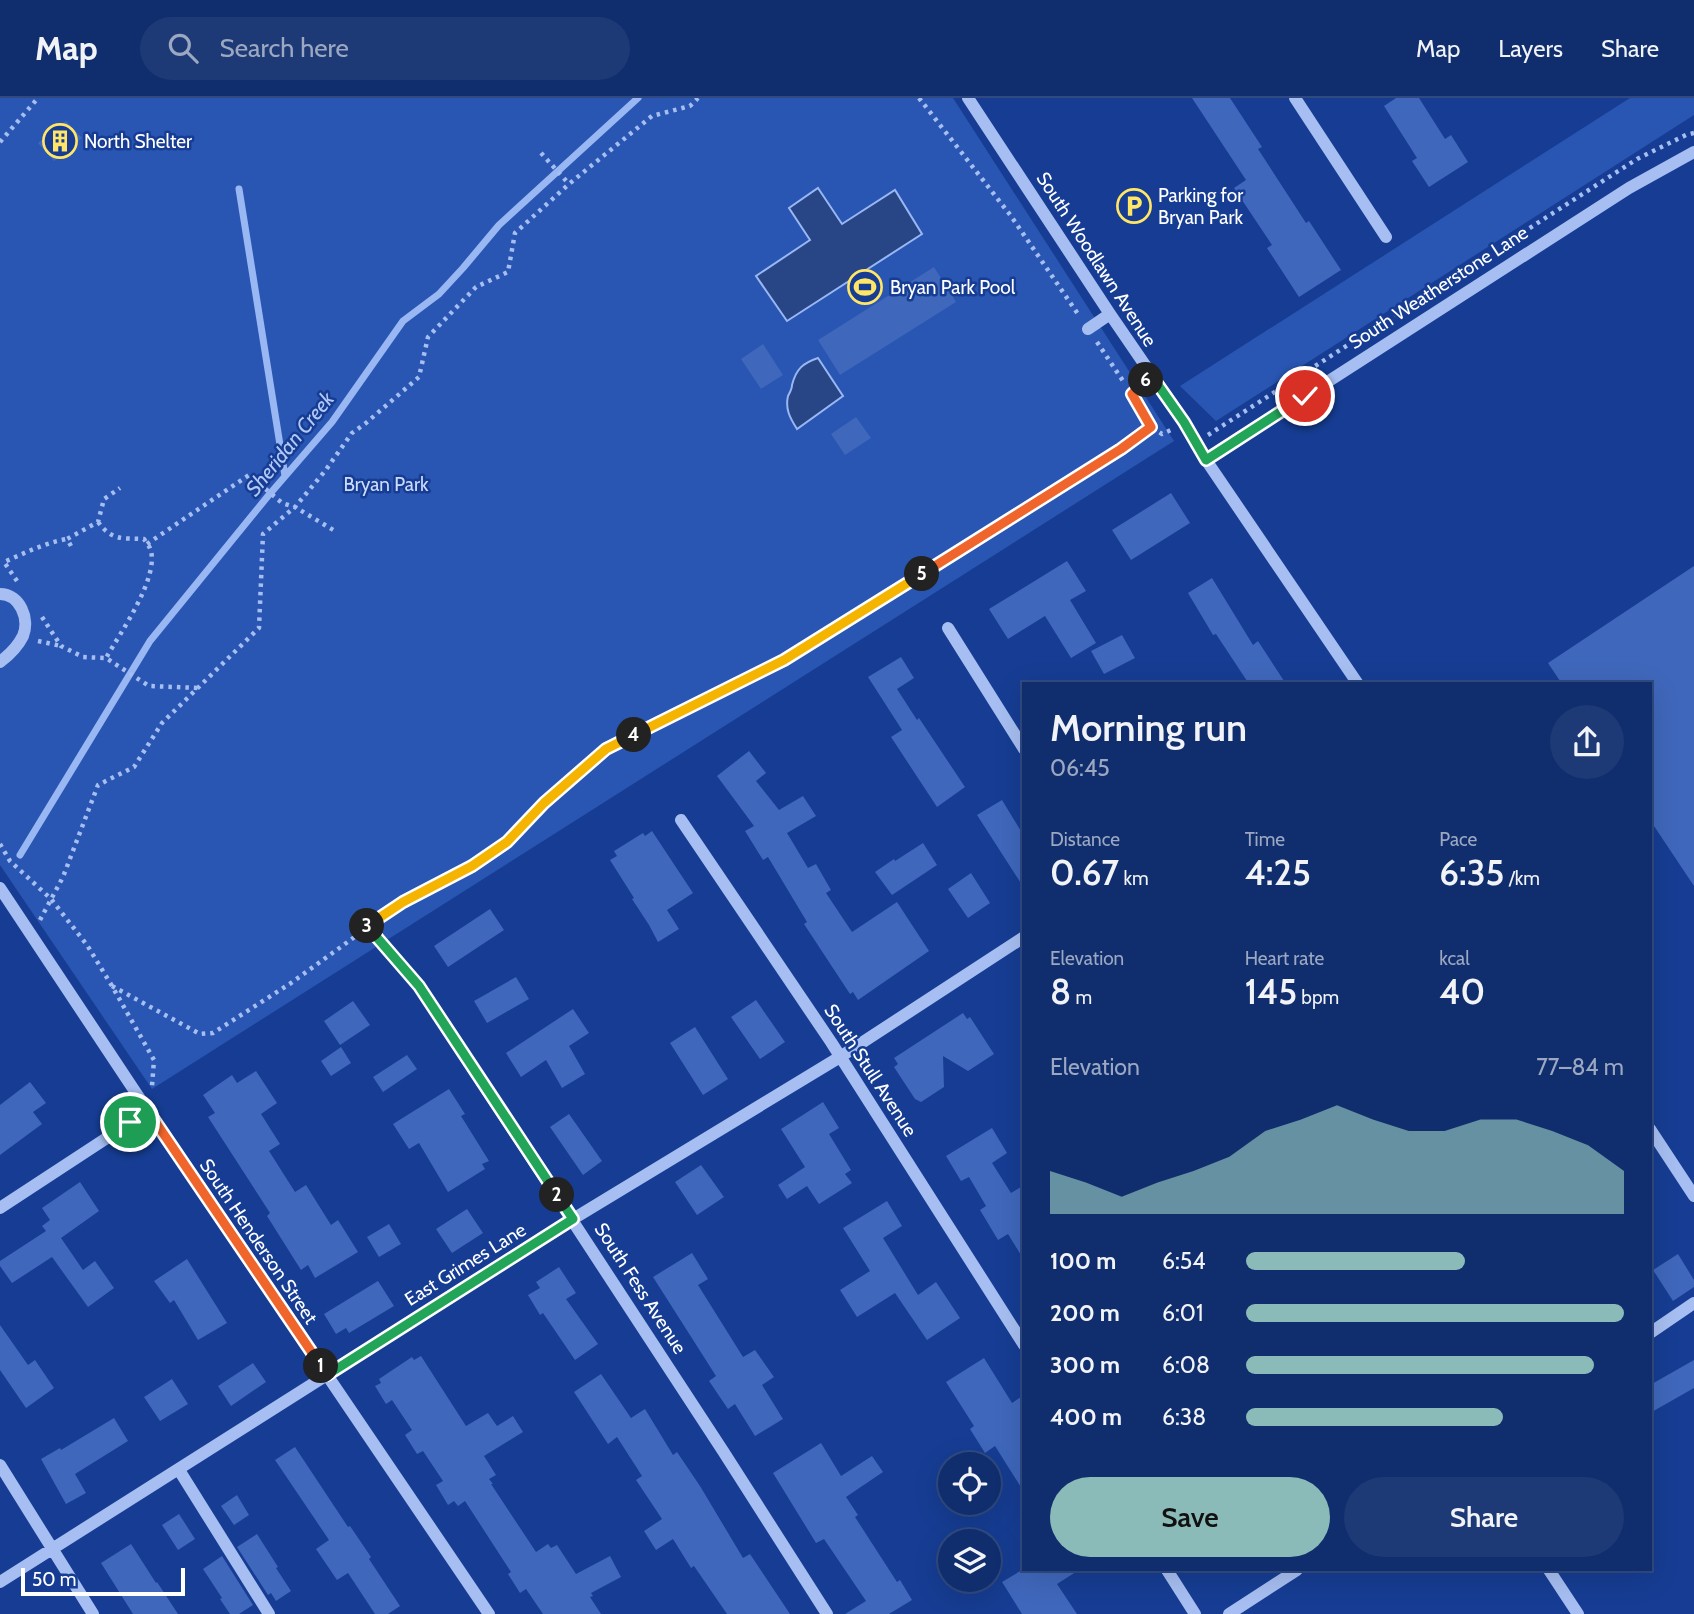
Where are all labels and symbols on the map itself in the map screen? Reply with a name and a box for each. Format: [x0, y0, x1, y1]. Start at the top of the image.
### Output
building icon: North Shelter [41, 122, 79, 160]
place label: North Shelter [84, 130, 192, 153]
street label: South Woodlawn Avenue [1032, 168, 1162, 351]
place label: Parking for Bryan Park [1158, 184, 1243, 229]
parking icon: Parking for Bryan Park [1115, 187, 1153, 225]
street label: South Weatherstone Lane [1344, 221, 1532, 354]
sports icon: Bryan Park Pool [846, 268, 884, 306]
place label: Bryan Park Pool [890, 276, 1016, 299]
pin: 6 [1128, 362, 1164, 398]
pin [1275, 366, 1335, 426]
water label: Sheridan Creek [240, 386, 340, 501]
park label: Bryan Park [344, 473, 429, 496]
pin: 5 [904, 556, 940, 592]
pin: 4 [616, 718, 652, 752]
pin: 3 [350, 908, 384, 944]
street label: South Stull Avenue [819, 1000, 922, 1141]
pin [100, 1092, 160, 1152]
street label: South Henderson Street [195, 1154, 323, 1329]
pin: 2 [540, 1178, 574, 1212]
street label: East Grimes Lane [400, 1218, 530, 1311]
street label: South Fess Avenue [590, 1218, 692, 1358]
pin: 1 [304, 1348, 338, 1384]
scale bar [21, 1565, 186, 1597]

